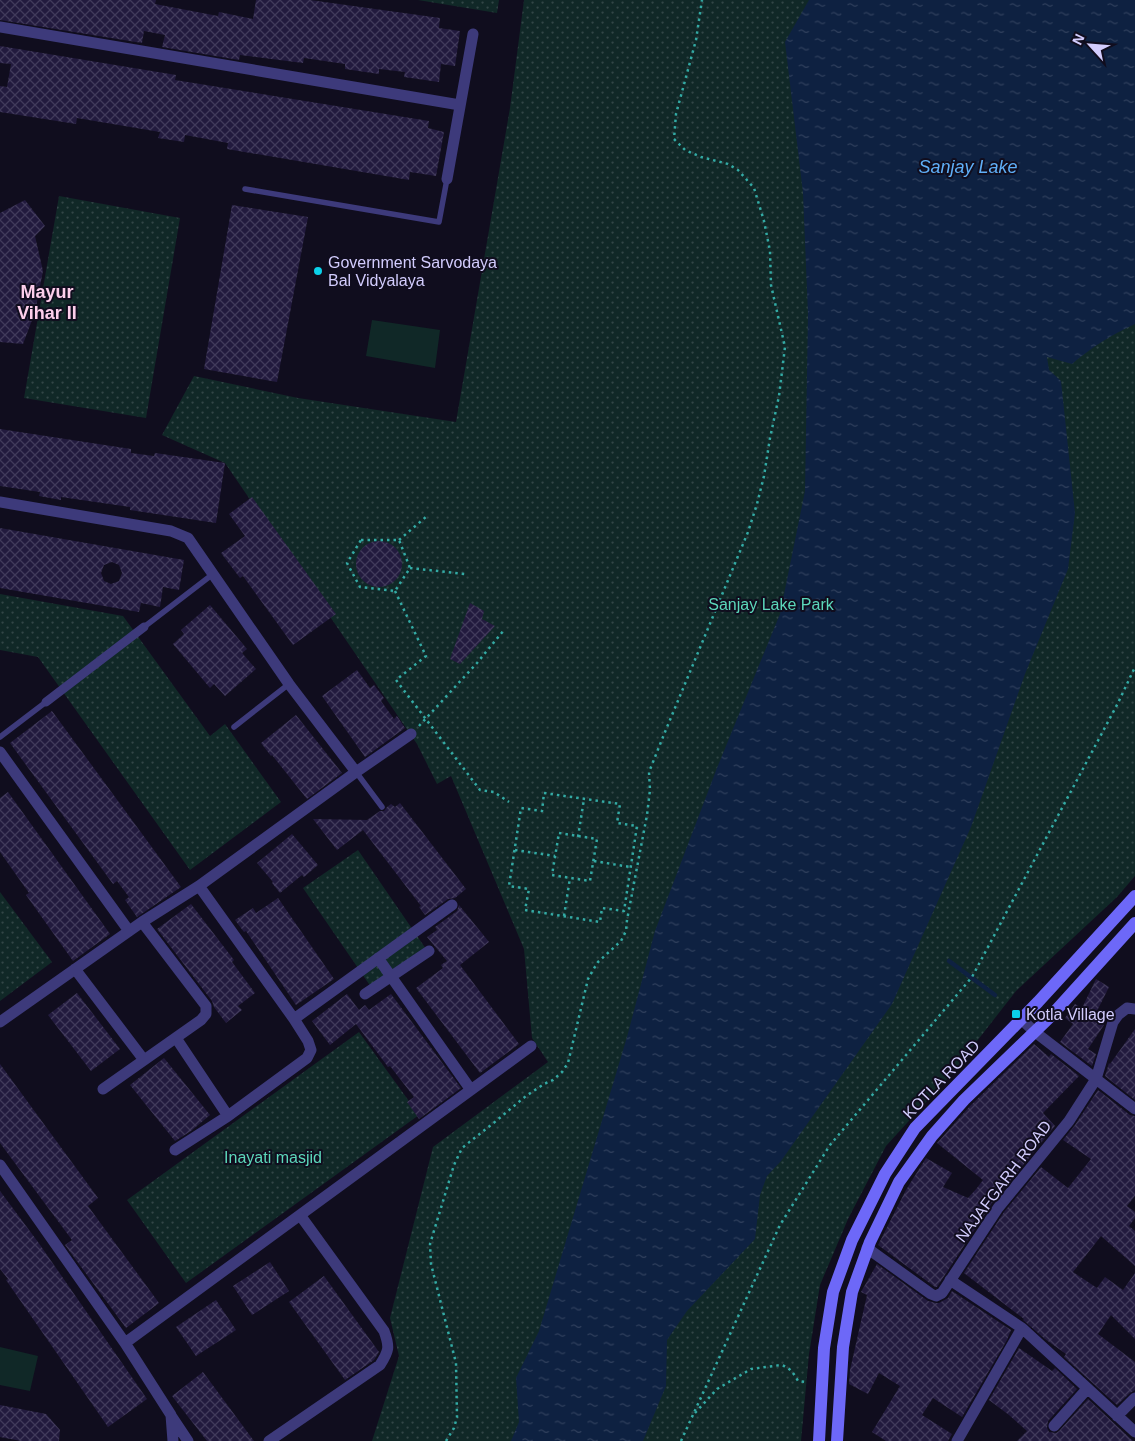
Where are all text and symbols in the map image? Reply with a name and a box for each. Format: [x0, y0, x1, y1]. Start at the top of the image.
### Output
north arrow [1065, 20, 1115, 70]
text: N [1069, 31, 1088, 47]
water label: Sanjay Lake [918, 157, 1018, 177]
place label: Government Sarvodaya Bal Vidyalaya [328, 254, 497, 289]
marker: Government Sarvodaya Bal Vidyalaya [312, 265, 324, 277]
district label: Mayur Vihar II [17, 282, 77, 323]
park label: Sanjay Lake Park [708, 596, 835, 613]
place label: Kotla Village [1026, 1006, 1115, 1023]
marker: Kotla Village [1010, 1008, 1022, 1020]
street label: KOTLA ROAD [900, 1037, 983, 1122]
street label: NAJAFGARH ROAD [952, 1117, 1055, 1245]
park label: Inayati masjid [224, 1149, 322, 1166]

